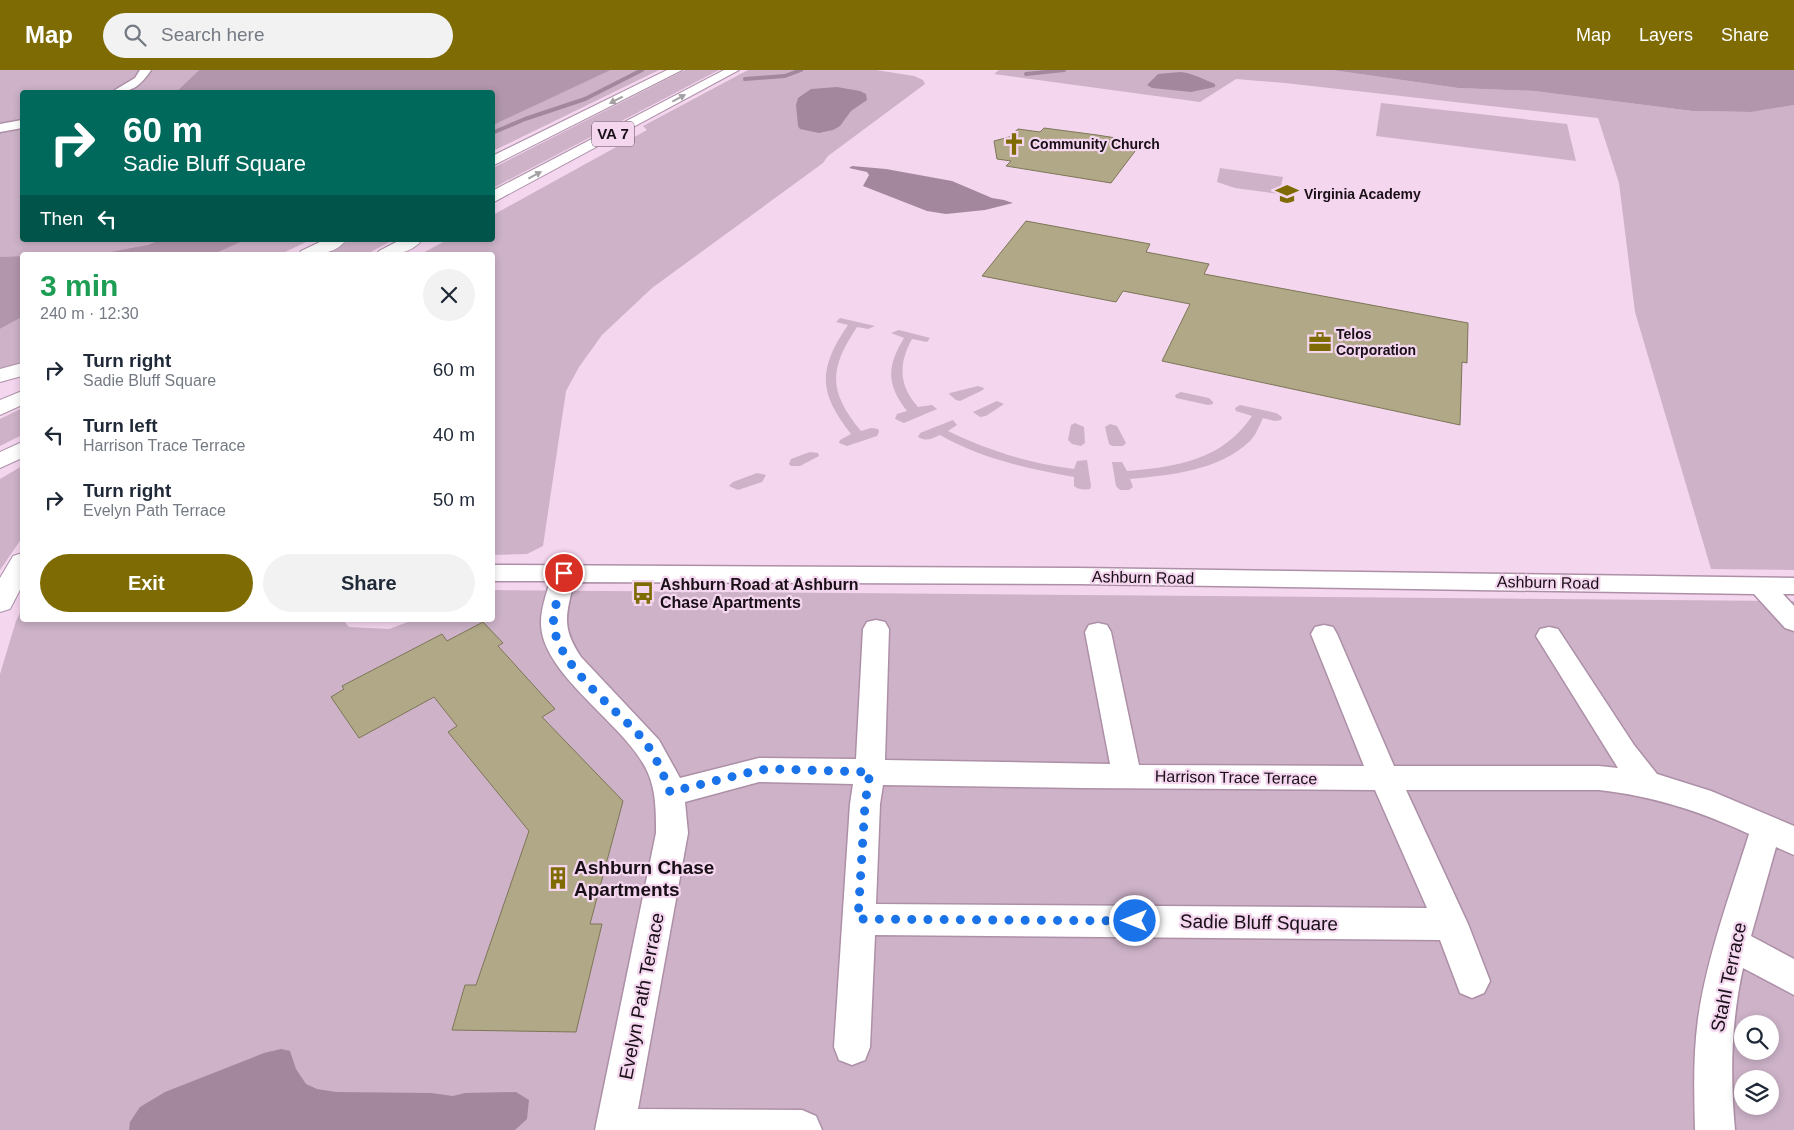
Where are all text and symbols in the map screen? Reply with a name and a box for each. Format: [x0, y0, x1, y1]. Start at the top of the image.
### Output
search box [103, 13, 453, 58]
text: Map [25, 21, 73, 48]
icon: search [121, 21, 149, 49]
text: Search here [161, 24, 265, 45]
text: Map [1576, 25, 1611, 45]
text: Layers [1639, 25, 1693, 45]
text: Share [1721, 25, 1769, 45]
one-way arrow [672, 94, 686, 103]
one-way arrow [609, 96, 623, 104]
icon: right [40, 110, 105, 175]
text: 60 m [123, 110, 203, 149]
road number: VA 7 [592, 122, 634, 146]
church icon: Community Church [1001, 131, 1027, 157]
place label: Community Church [1030, 136, 1160, 152]
text: Sadie Bluff Square [123, 151, 306, 176]
one-way arrow [528, 171, 543, 179]
school or university icon: Virginia Academy [1274, 181, 1300, 207]
place label: Virginia Academy [1304, 186, 1421, 202]
icon: left [93, 205, 121, 233]
text: Then [40, 208, 83, 229]
text: 3 min [40, 269, 118, 302]
button: close [423, 269, 475, 321]
text: 240 m · 12:30 [40, 305, 139, 322]
place label: Telos Corporation [1336, 326, 1416, 358]
office icon: Telos Corporation [1307, 329, 1333, 355]
text: Turn right [83, 350, 171, 371]
icon: right [40, 356, 68, 384]
text: 60 m [433, 359, 475, 380]
text: Sadie Bluff Square [83, 372, 216, 389]
text: Turn left [83, 415, 158, 436]
icon: left [40, 421, 68, 449]
text: 40 m [433, 424, 475, 445]
text: Harrison Trace Terrace [83, 437, 245, 454]
text: Turn right [83, 480, 171, 501]
icon: right [40, 486, 68, 514]
text: 50 m [433, 489, 475, 510]
text: Evelyn Path Terrace [83, 502, 226, 519]
pin [543, 552, 585, 594]
button: Exit [40, 554, 253, 612]
button: Share [263, 554, 475, 612]
icon: arrive [550, 559, 578, 587]
street label: Ashburn Road [1092, 568, 1194, 587]
street label: Ashburn Road [1497, 573, 1599, 592]
place label: Ashburn Road at Ashburn Chase Apartments [660, 576, 859, 611]
bus stop icon: Ashburn Road at Ashburn Chase Apartments [630, 580, 656, 606]
street label: Harrison Trace Terrace [1155, 768, 1317, 787]
place label: Ashburn Chase Apartments [574, 857, 714, 900]
building icon: Ashburn Chase Apartments [545, 865, 571, 891]
position arrow [1108, 894, 1160, 946]
street label: Evelyn Path Terrace [615, 911, 668, 1081]
street label: Sadie Bluff Square [1180, 911, 1338, 934]
street label: Stahl Terrace [1707, 920, 1750, 1034]
map controls [1734, 1015, 1779, 1115]
button: search [1734, 1015, 1779, 1060]
button: layers [1734, 1070, 1779, 1115]

